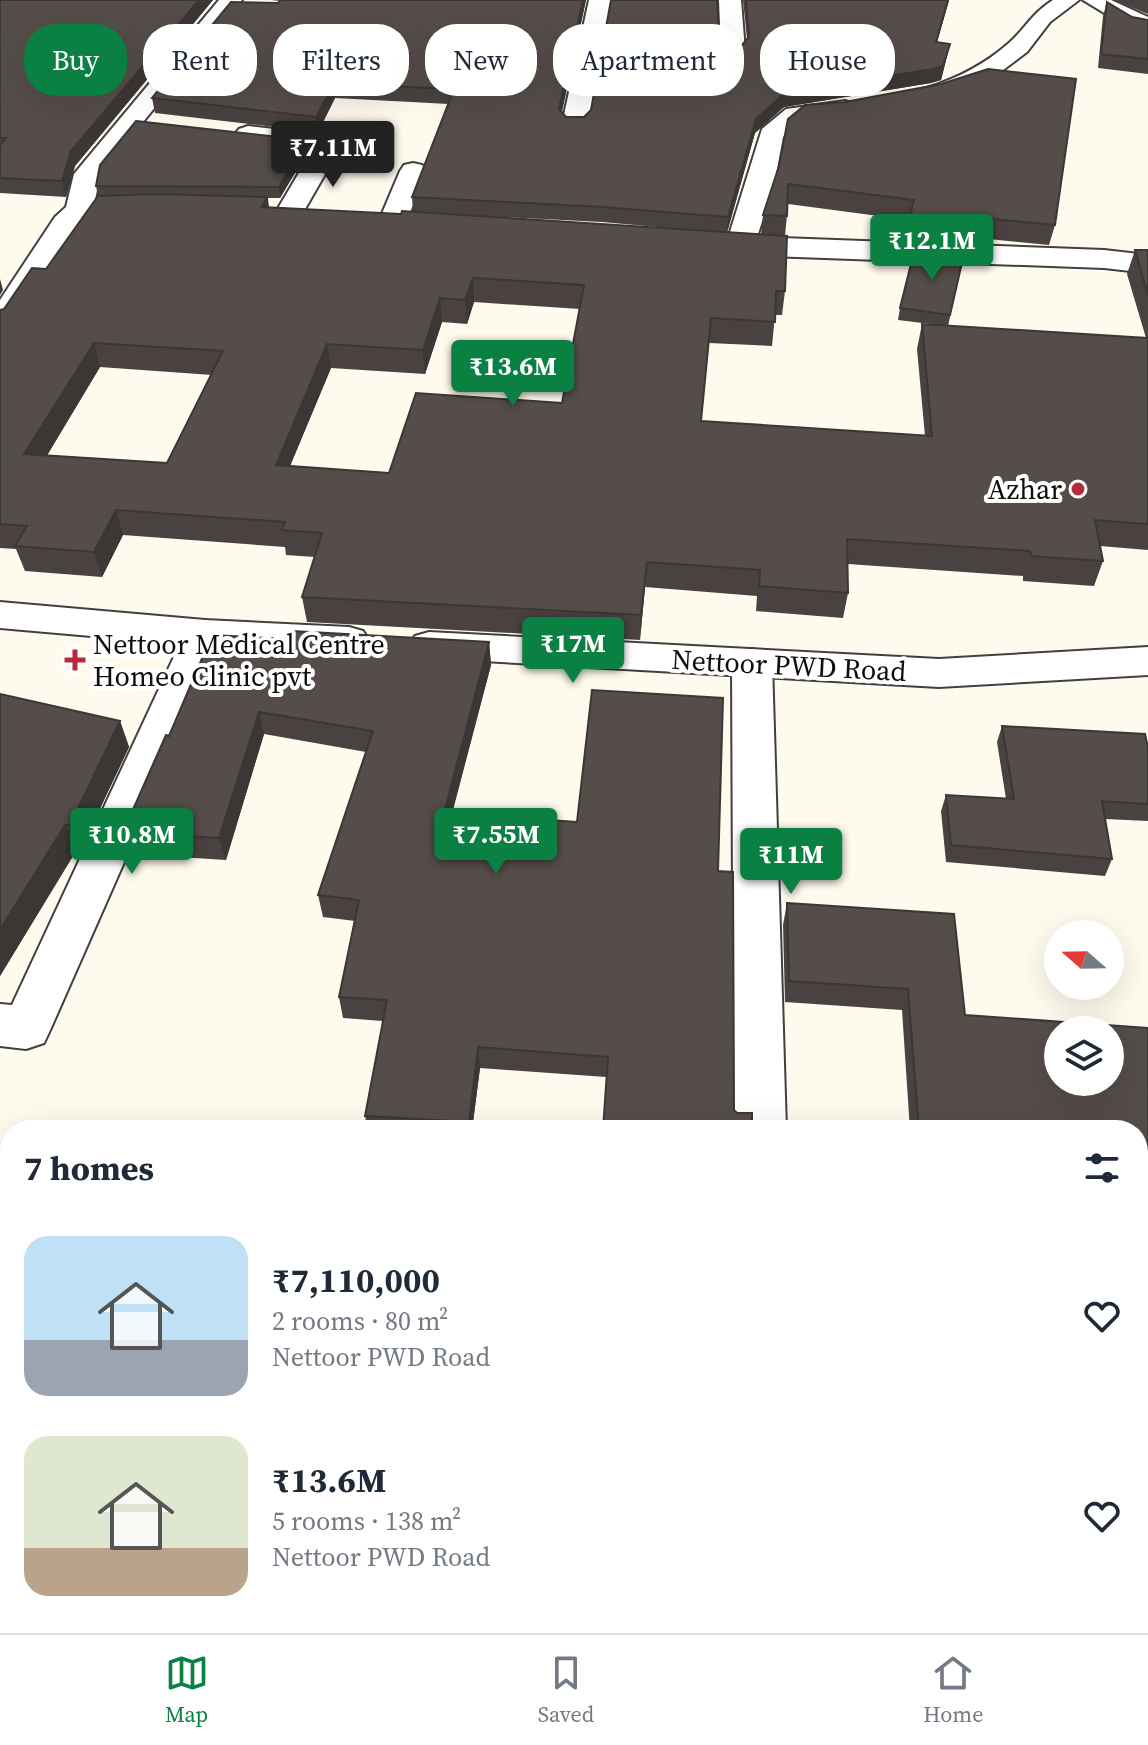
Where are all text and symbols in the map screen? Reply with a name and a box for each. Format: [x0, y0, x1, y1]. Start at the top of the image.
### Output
chip: Buy [24, 24, 127, 96]
chip: Rent [143, 24, 257, 96]
chip: Filters [273, 24, 409, 96]
chip: New [425, 24, 537, 96]
chip: Apartment [553, 24, 744, 96]
chip: House [760, 24, 895, 96]
pin: ₹7.11M [268, 121, 398, 189]
text: ₹7.11M [289, 129, 377, 165]
pin: ₹12.1M [867, 214, 997, 282]
text: ₹12.1M [888, 222, 976, 258]
pin: ₹13.6M [448, 340, 578, 408]
text: ₹13.6M [469, 348, 557, 384]
place label: Azhar [988, 470, 1062, 508]
marker: Azhar [1069, 480, 1087, 498]
pin: ₹17M [526, 617, 620, 685]
place label: Nettoor Medical Centre Homeo Clinic pvt [93, 625, 385, 695]
text: ₹17M [540, 625, 606, 661]
street label: Nettoor PWD Road [671, 640, 907, 690]
marker: Nettoor Medical Centre Homeo Clinic pvt [64, 649, 86, 671]
pin: ₹10.8M [67, 808, 197, 876]
pin: ₹7.55M [431, 808, 561, 876]
text: ₹10.8M [88, 816, 176, 852]
text: ₹7.55M [452, 816, 540, 852]
pin: ₹11M [744, 828, 838, 896]
text: ₹11M [758, 836, 824, 872]
north arrow [1044, 920, 1124, 1000]
map controls [1044, 920, 1124, 1096]
button: layers [1044, 1016, 1124, 1096]
text: 7 homes [24, 1145, 154, 1191]
icon: filters [1080, 1146, 1124, 1190]
text: ₹7,110,000 [272, 1257, 440, 1303]
icon: home [88, 1268, 184, 1364]
icon: heart [1080, 1294, 1124, 1338]
text: 2 rooms · 80 m² [272, 1303, 448, 1339]
text: Nettoor PWD Road [272, 1339, 490, 1375]
text: ₹13.6M [272, 1457, 386, 1503]
icon: home [88, 1468, 184, 1564]
icon: heart [1080, 1494, 1124, 1538]
text: 5 rooms · 138 m² [272, 1503, 461, 1539]
text: Nettoor PWD Road [272, 1539, 490, 1575]
tab: Map [165, 1651, 209, 1729]
tab: Saved [538, 1651, 594, 1729]
tab: Home [923, 1651, 983, 1729]

